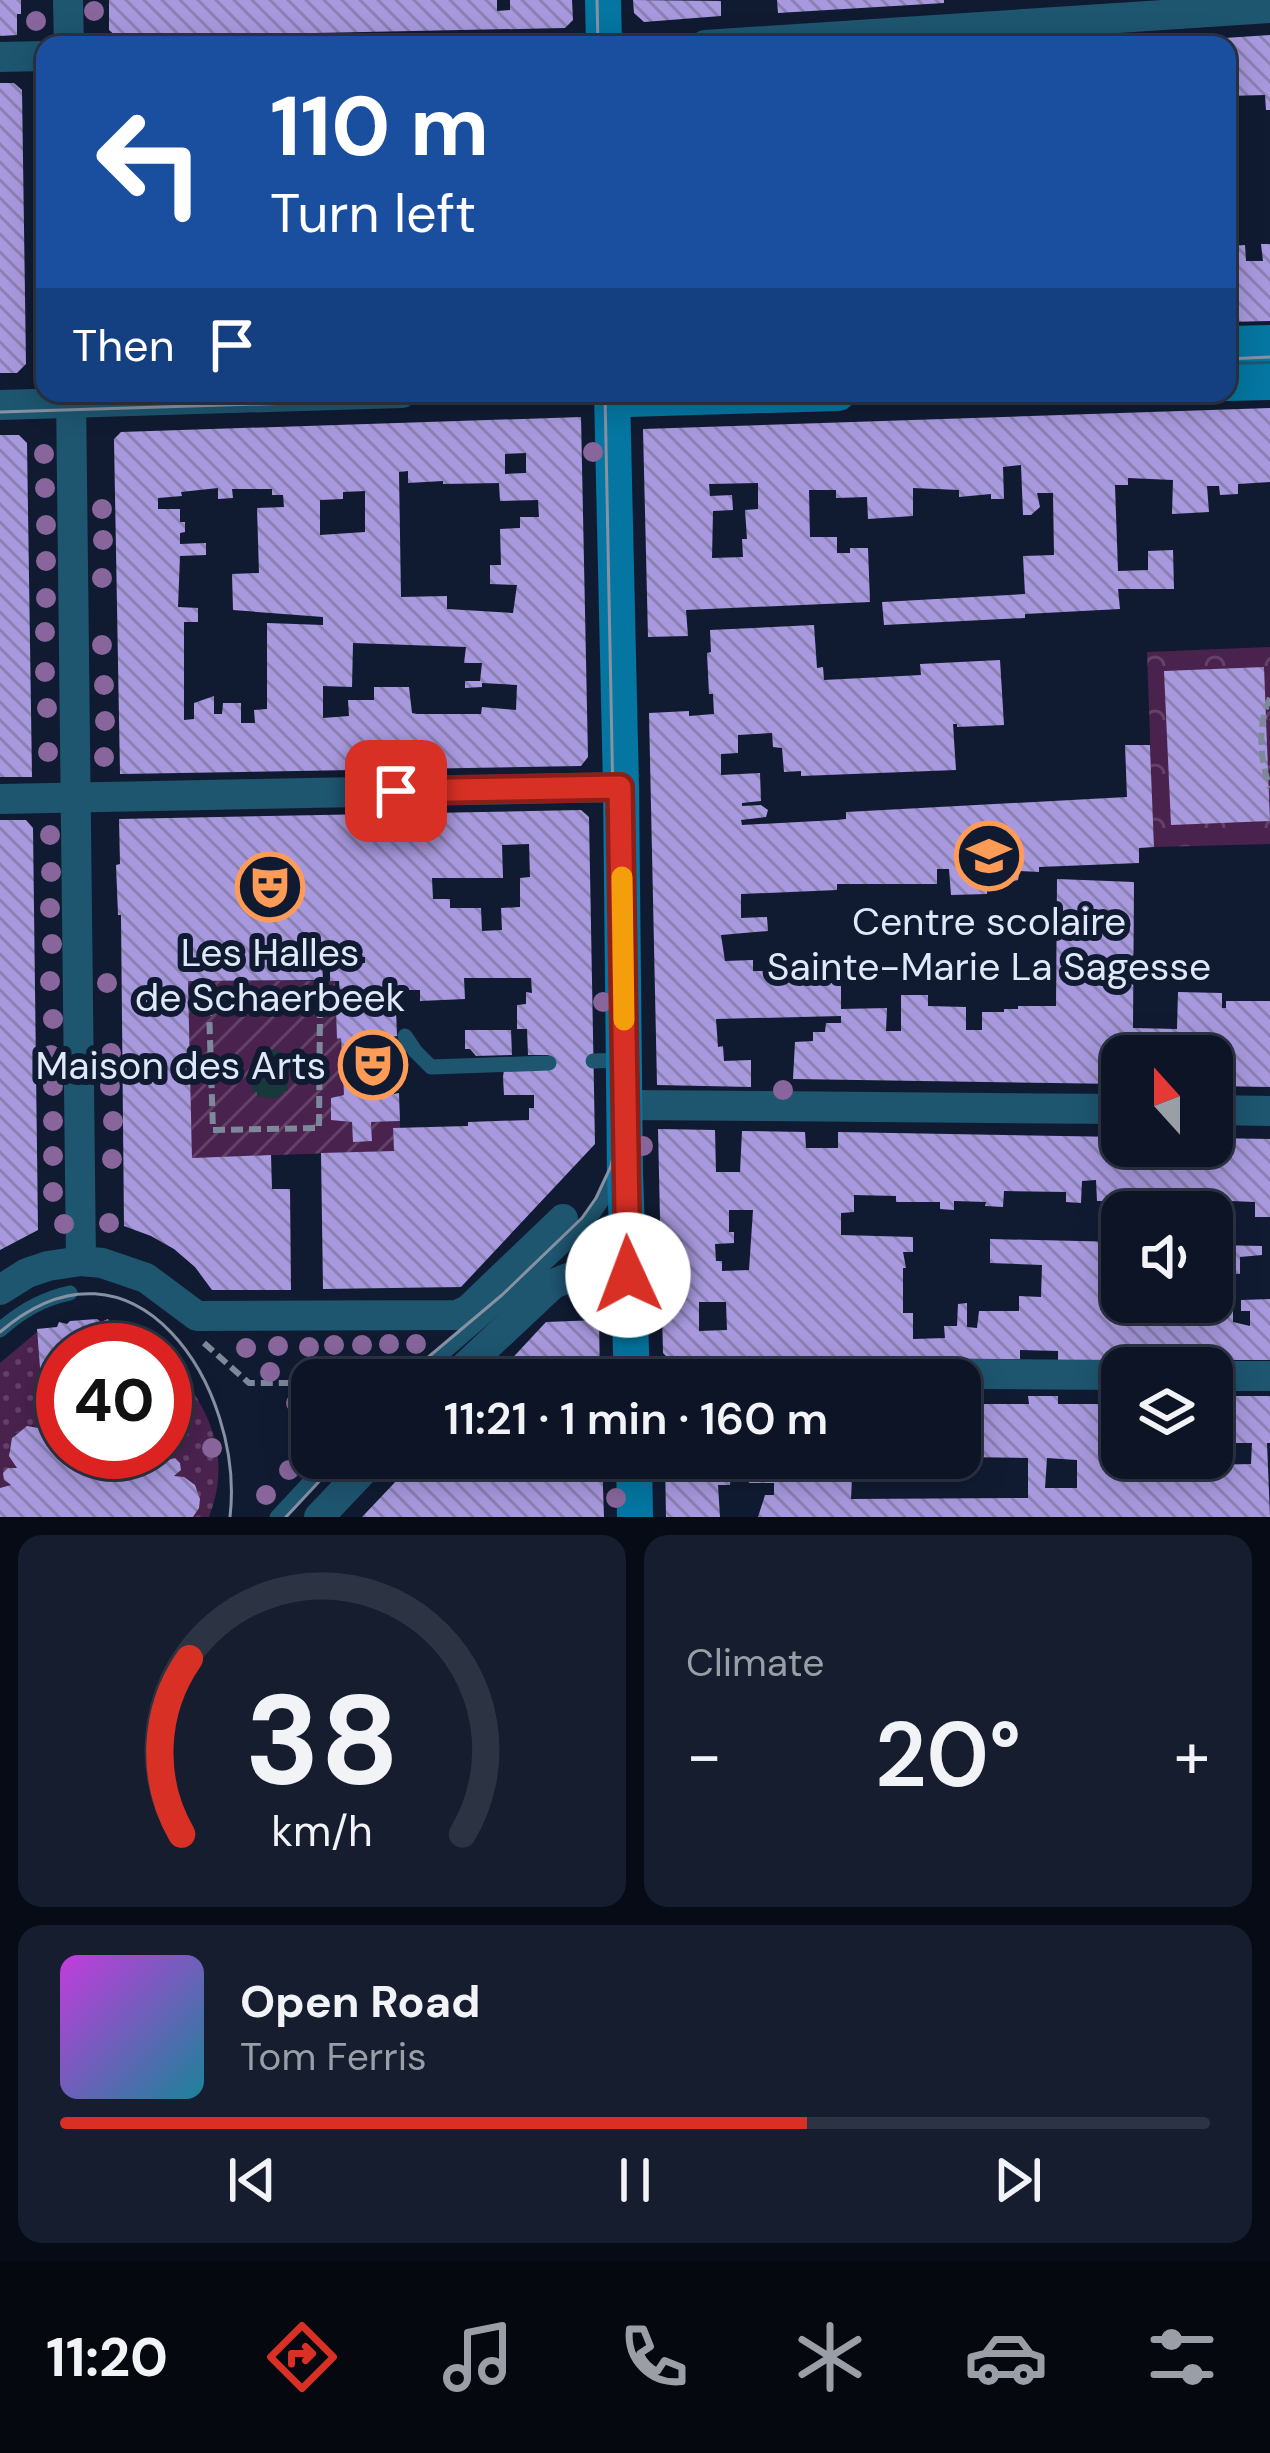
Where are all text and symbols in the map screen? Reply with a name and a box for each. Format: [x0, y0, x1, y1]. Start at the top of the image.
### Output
text: 110 m [270, 72, 489, 181]
icon: left [72, 84, 228, 240]
text: Turn left [270, 178, 476, 249]
icon: arrive [199, 312, 265, 378]
text: Then [72, 316, 175, 375]
pin [345, 740, 447, 842]
icon: arrive [363, 758, 429, 824]
school or university icon: Centre scolaire Sainte-Marie La Sagesse [954, 821, 1024, 891]
theatre icon: Les Halles de Schaerbeek [235, 852, 305, 922]
place label: Centre scolaire Sainte-Marie La Sagesse [767, 896, 1211, 992]
place label: Les Halles de Schaerbeek [135, 927, 405, 1023]
theatre icon: Maison des Arts [338, 1030, 408, 1100]
north arrow [1101, 1035, 1233, 1167]
map controls [1101, 1035, 1233, 1479]
place label: Maison des Arts [35, 1040, 326, 1091]
button: sound [1101, 1191, 1233, 1323]
position arrow [565, 1212, 691, 1338]
speed limit sign: 40 [36, 1323, 192, 1479]
button: layers [1101, 1347, 1233, 1479]
text: 11:21 · 1 min · 160 m [444, 1389, 828, 1448]
text: Climate [686, 1637, 824, 1688]
text: 38 [245, 1659, 399, 1822]
text: 20° [875, 1697, 1021, 1814]
text: − [686, 1713, 722, 1798]
text: + [1174, 1713, 1210, 1798]
text: km/h [271, 1803, 373, 1859]
text: Open Road [240, 1972, 481, 2031]
text: Tom Ferris [240, 2031, 427, 2082]
icon: previous [219, 2147, 285, 2213]
icon: pause [602, 2147, 668, 2213]
icon: next [985, 2147, 1051, 2213]
icon: directions [260, 2315, 344, 2399]
icon: music [436, 2315, 520, 2399]
icon: phone [612, 2315, 696, 2399]
icon: climate [788, 2315, 872, 2399]
icon: car [964, 2315, 1048, 2399]
icon: filters [1140, 2315, 1224, 2399]
text: 11:20 [46, 2322, 168, 2393]

